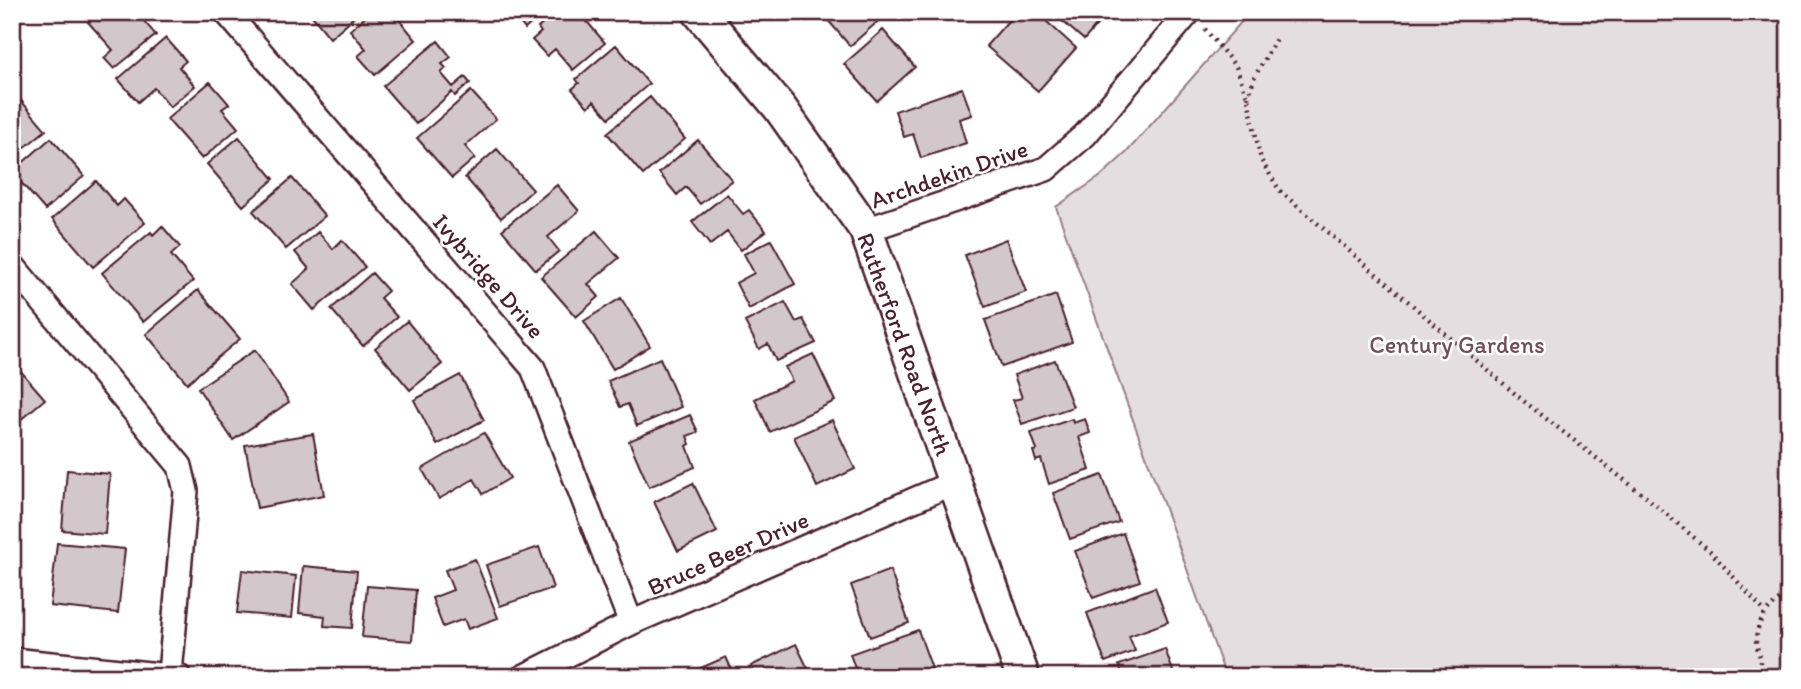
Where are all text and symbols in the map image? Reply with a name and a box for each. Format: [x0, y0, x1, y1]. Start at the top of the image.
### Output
street label: Archdekin Drive [866, 133, 1032, 215]
street label: Ivybridge Drive [427, 208, 551, 344]
street label: Rutherford Road North [851, 229, 959, 460]
park label: Century Gardens [1369, 330, 1545, 359]
street label: Bruce Beer Drive [643, 504, 813, 602]

